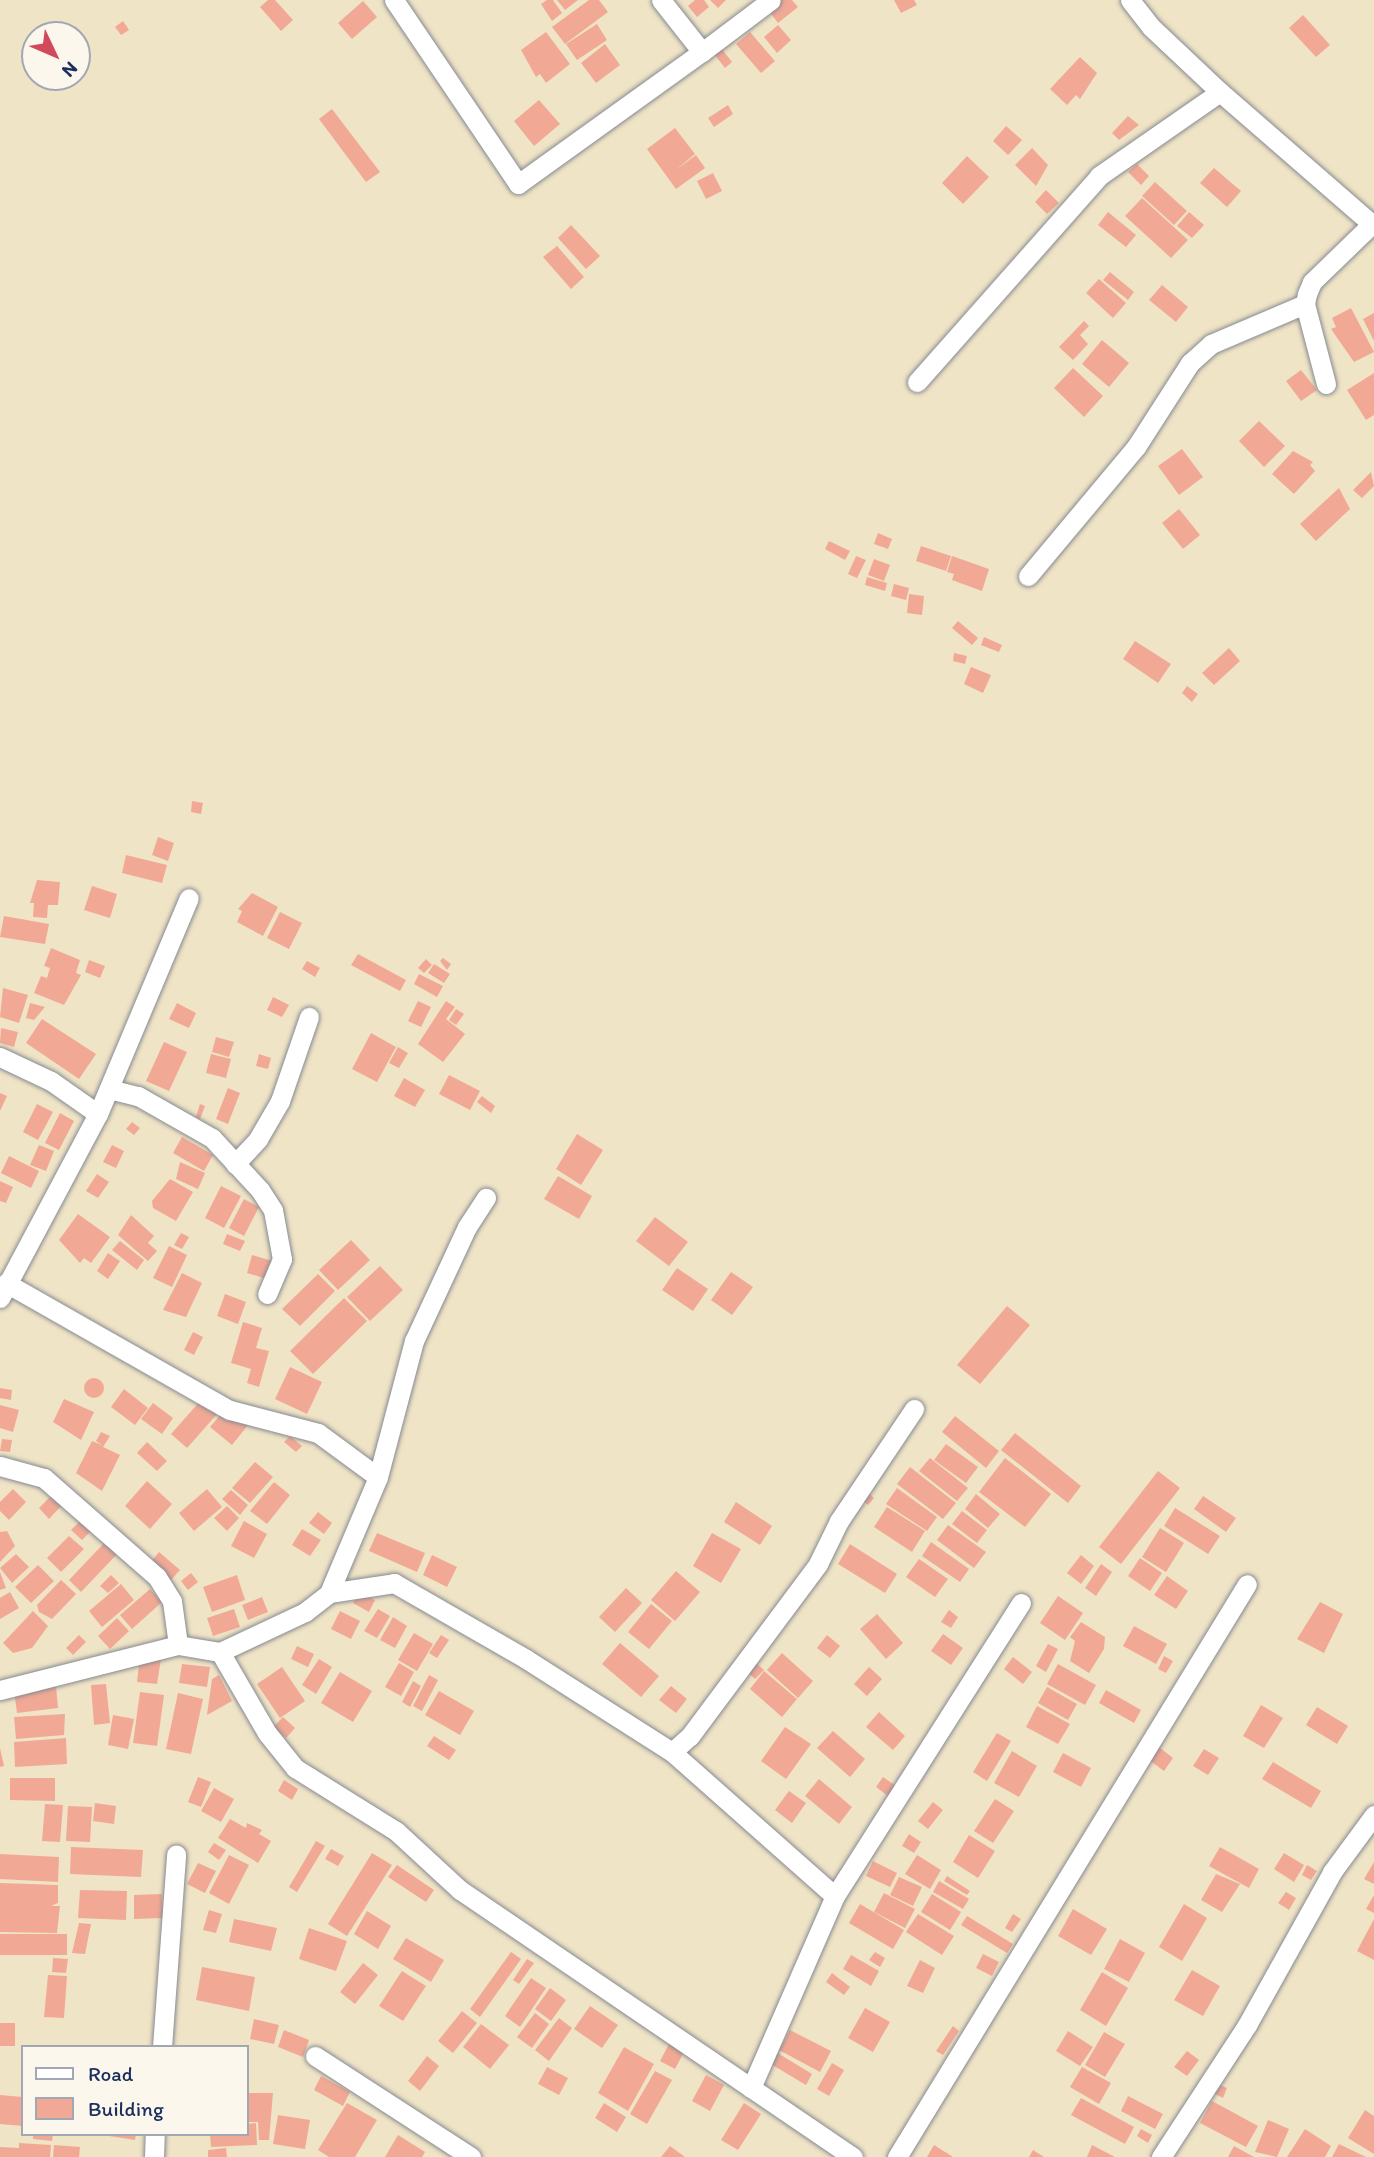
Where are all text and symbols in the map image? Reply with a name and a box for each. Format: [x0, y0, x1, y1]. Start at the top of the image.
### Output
north arrow [21, 21, 91, 91]
text: N [57, 57, 83, 82]
legend [21, 2045, 248, 2136]
text: Road [88, 2061, 133, 2086]
text: Building [88, 2096, 164, 2121]

